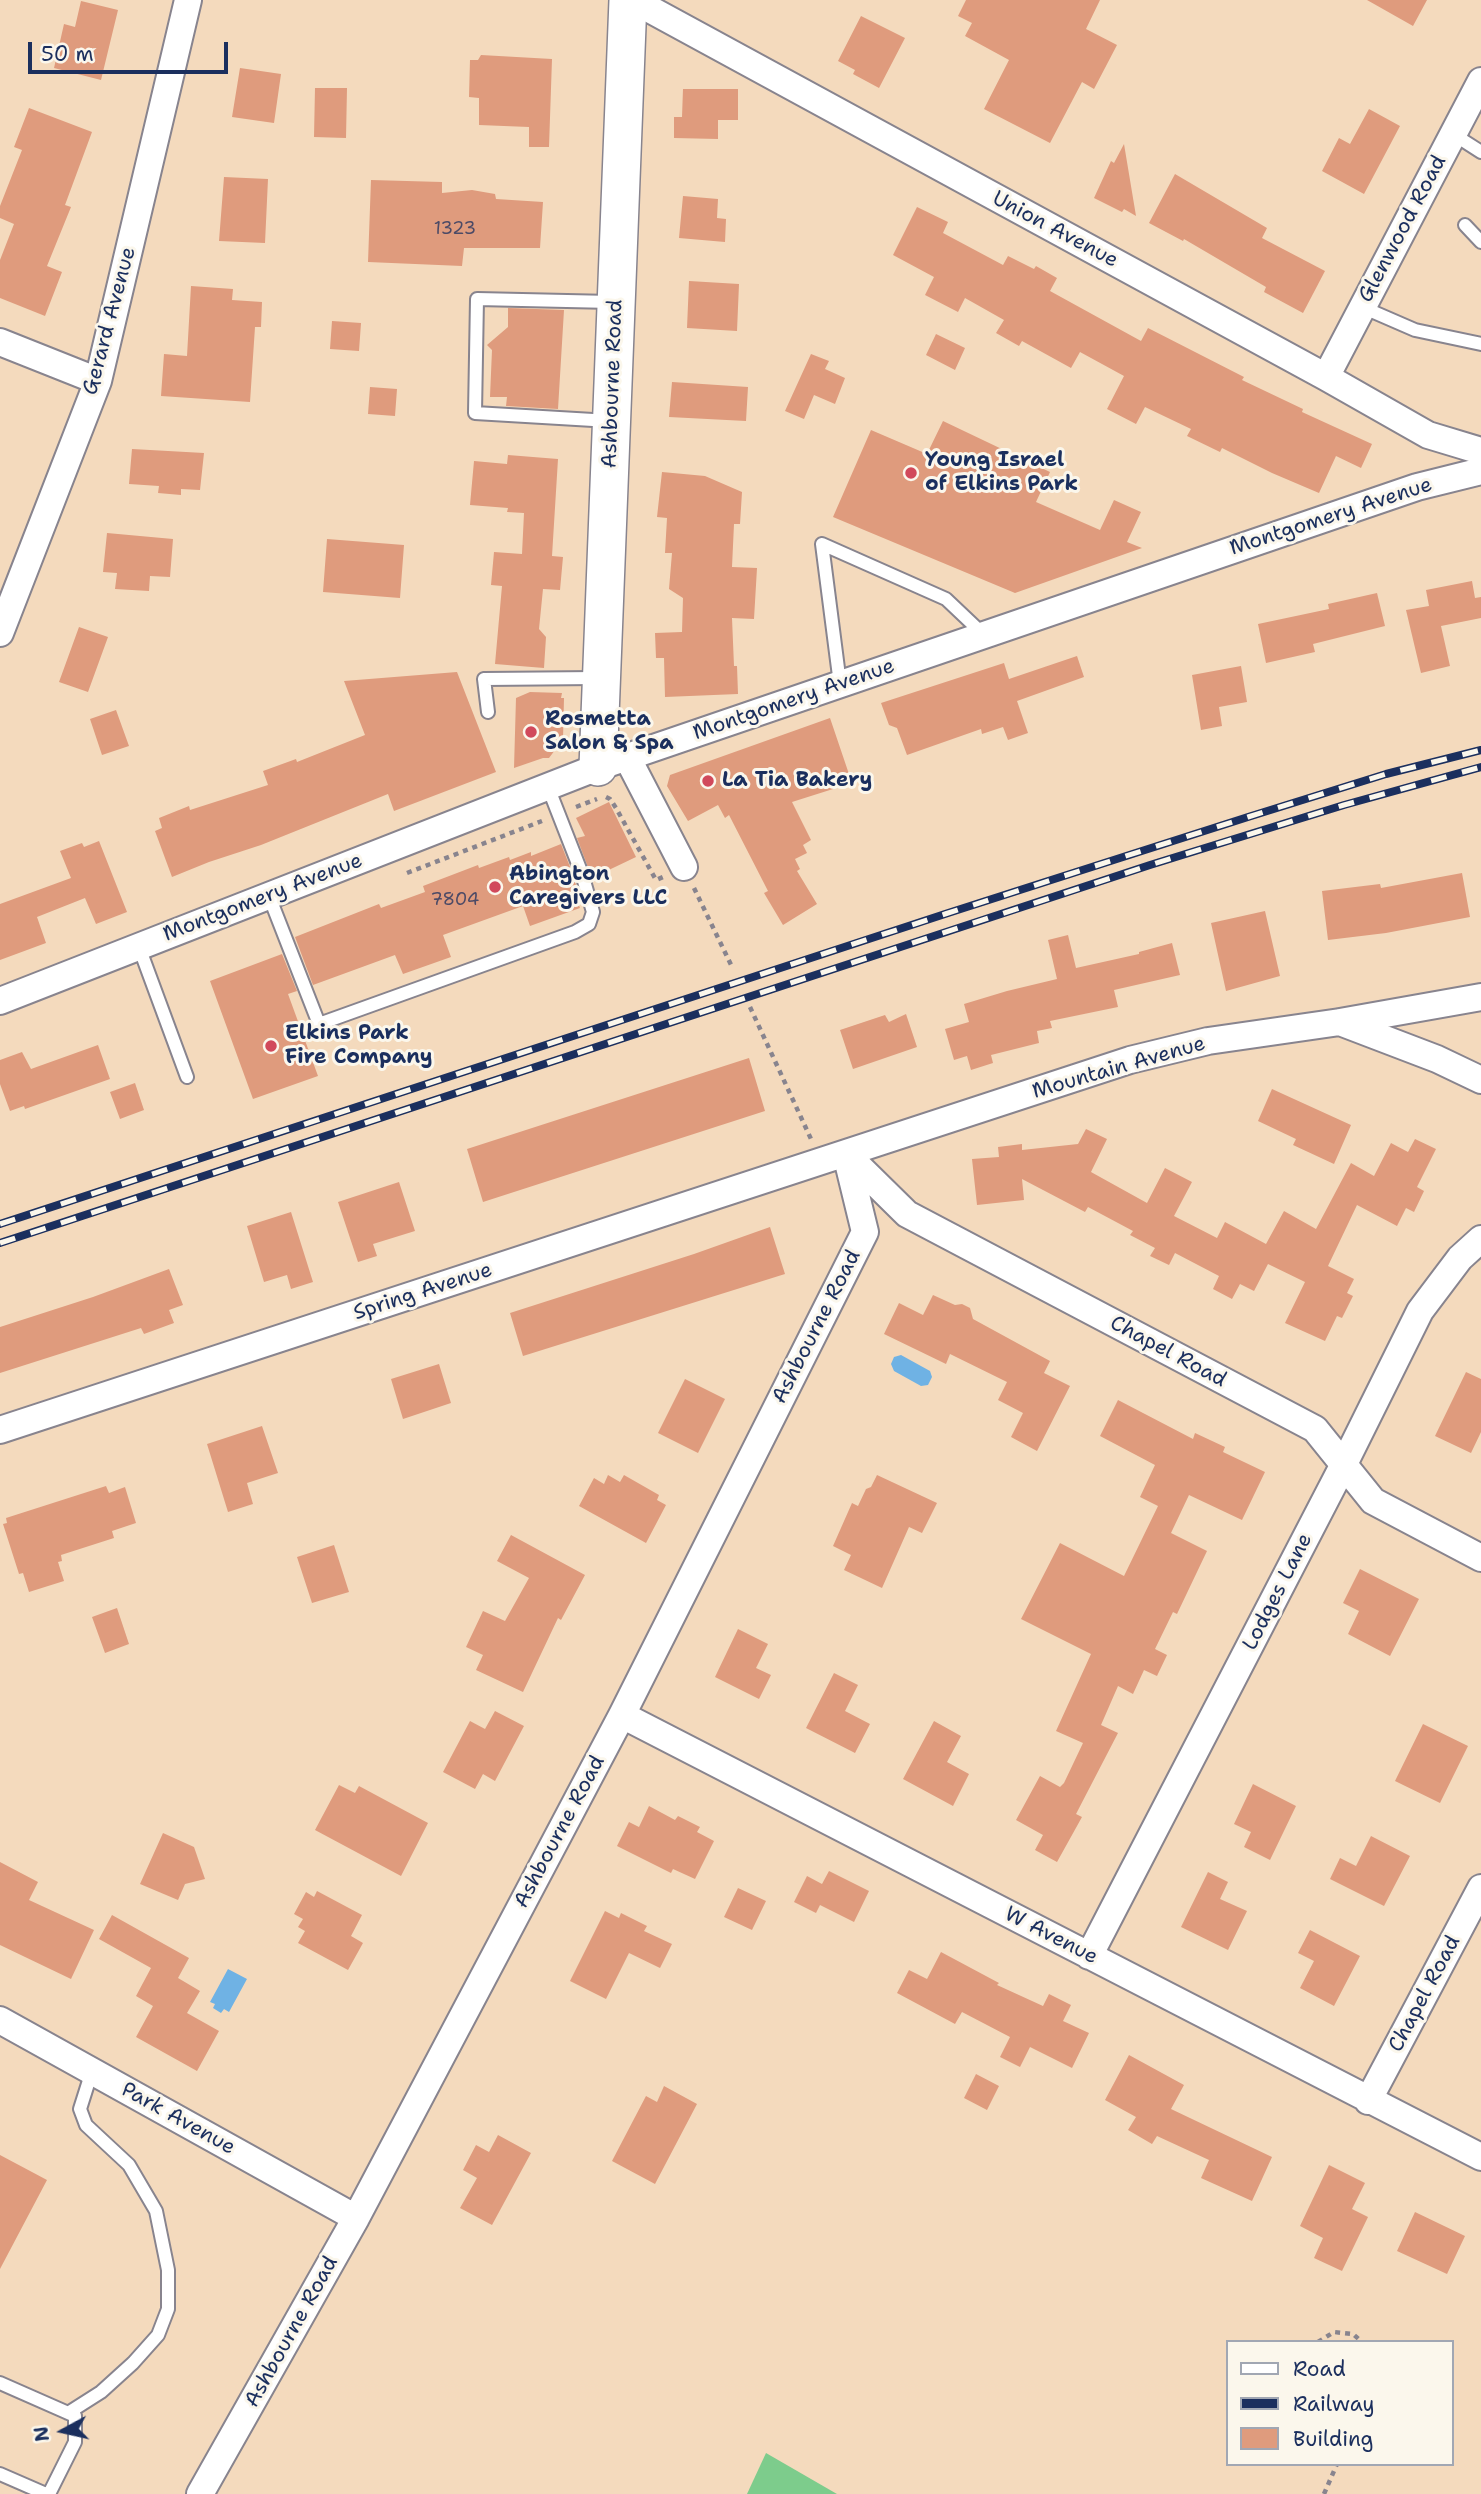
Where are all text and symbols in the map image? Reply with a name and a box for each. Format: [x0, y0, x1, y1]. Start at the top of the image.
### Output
scale bar [32, 28, 231, 72]
text: 50 m [41, 40, 94, 68]
street label: Glenwood Road [1354, 151, 1452, 307]
street label: Union Avenue [988, 186, 1122, 274]
house number: 1323 [434, 218, 476, 240]
street label: Gerard Avenue [78, 244, 142, 398]
street label: Ashbourne Road [597, 299, 629, 469]
place label: Young Israel of Elkins Park [925, 448, 1078, 498]
marker: Young Israel of Elkins Park [903, 465, 919, 481]
street label: Montgomery Avenue [1227, 472, 1435, 562]
street label: Montgomery Avenue [690, 654, 898, 746]
place label: Rosmetta Salon & Spa [545, 707, 674, 757]
marker: Rosmetta Salon & Spa [523, 724, 539, 740]
place label: La Tia Bakery [722, 768, 872, 794]
marker: La Tia Bakery [700, 773, 716, 789]
street label: Montgomery Avenue [160, 848, 366, 948]
place label: Abington Caregivers LLC [509, 862, 667, 912]
marker: Abington Caregivers LLC [487, 879, 503, 895]
house number: 7804 [431, 889, 479, 911]
place label: Elkins Park Fire Company [285, 1021, 433, 1071]
street label: Mountain Avenue [1030, 1031, 1208, 1105]
marker: Elkins Park Fire Company [263, 1038, 279, 1054]
street label: Ashbourne Road [767, 1246, 867, 1408]
street label: Spring Avenue [350, 1258, 496, 1326]
street label: Chapel Road [1105, 1311, 1231, 1393]
street label: Lodges Lane [1238, 1529, 1318, 1655]
street label: Ashbourne Road [509, 1752, 611, 1912]
street label: W Avenue [1000, 1902, 1102, 1970]
street label: Chapel Road [1384, 1931, 1466, 2057]
street label: Park Avenue [117, 2077, 239, 2161]
street label: Ashbourne Road [240, 2252, 344, 2412]
legend [1226, 2340, 1453, 2466]
text: Road [1293, 2355, 1346, 2383]
text: Railway [1293, 2390, 1375, 2418]
north arrow [28, 2396, 98, 2466]
text: N [28, 2425, 55, 2443]
text: Building [1293, 2425, 1373, 2453]

